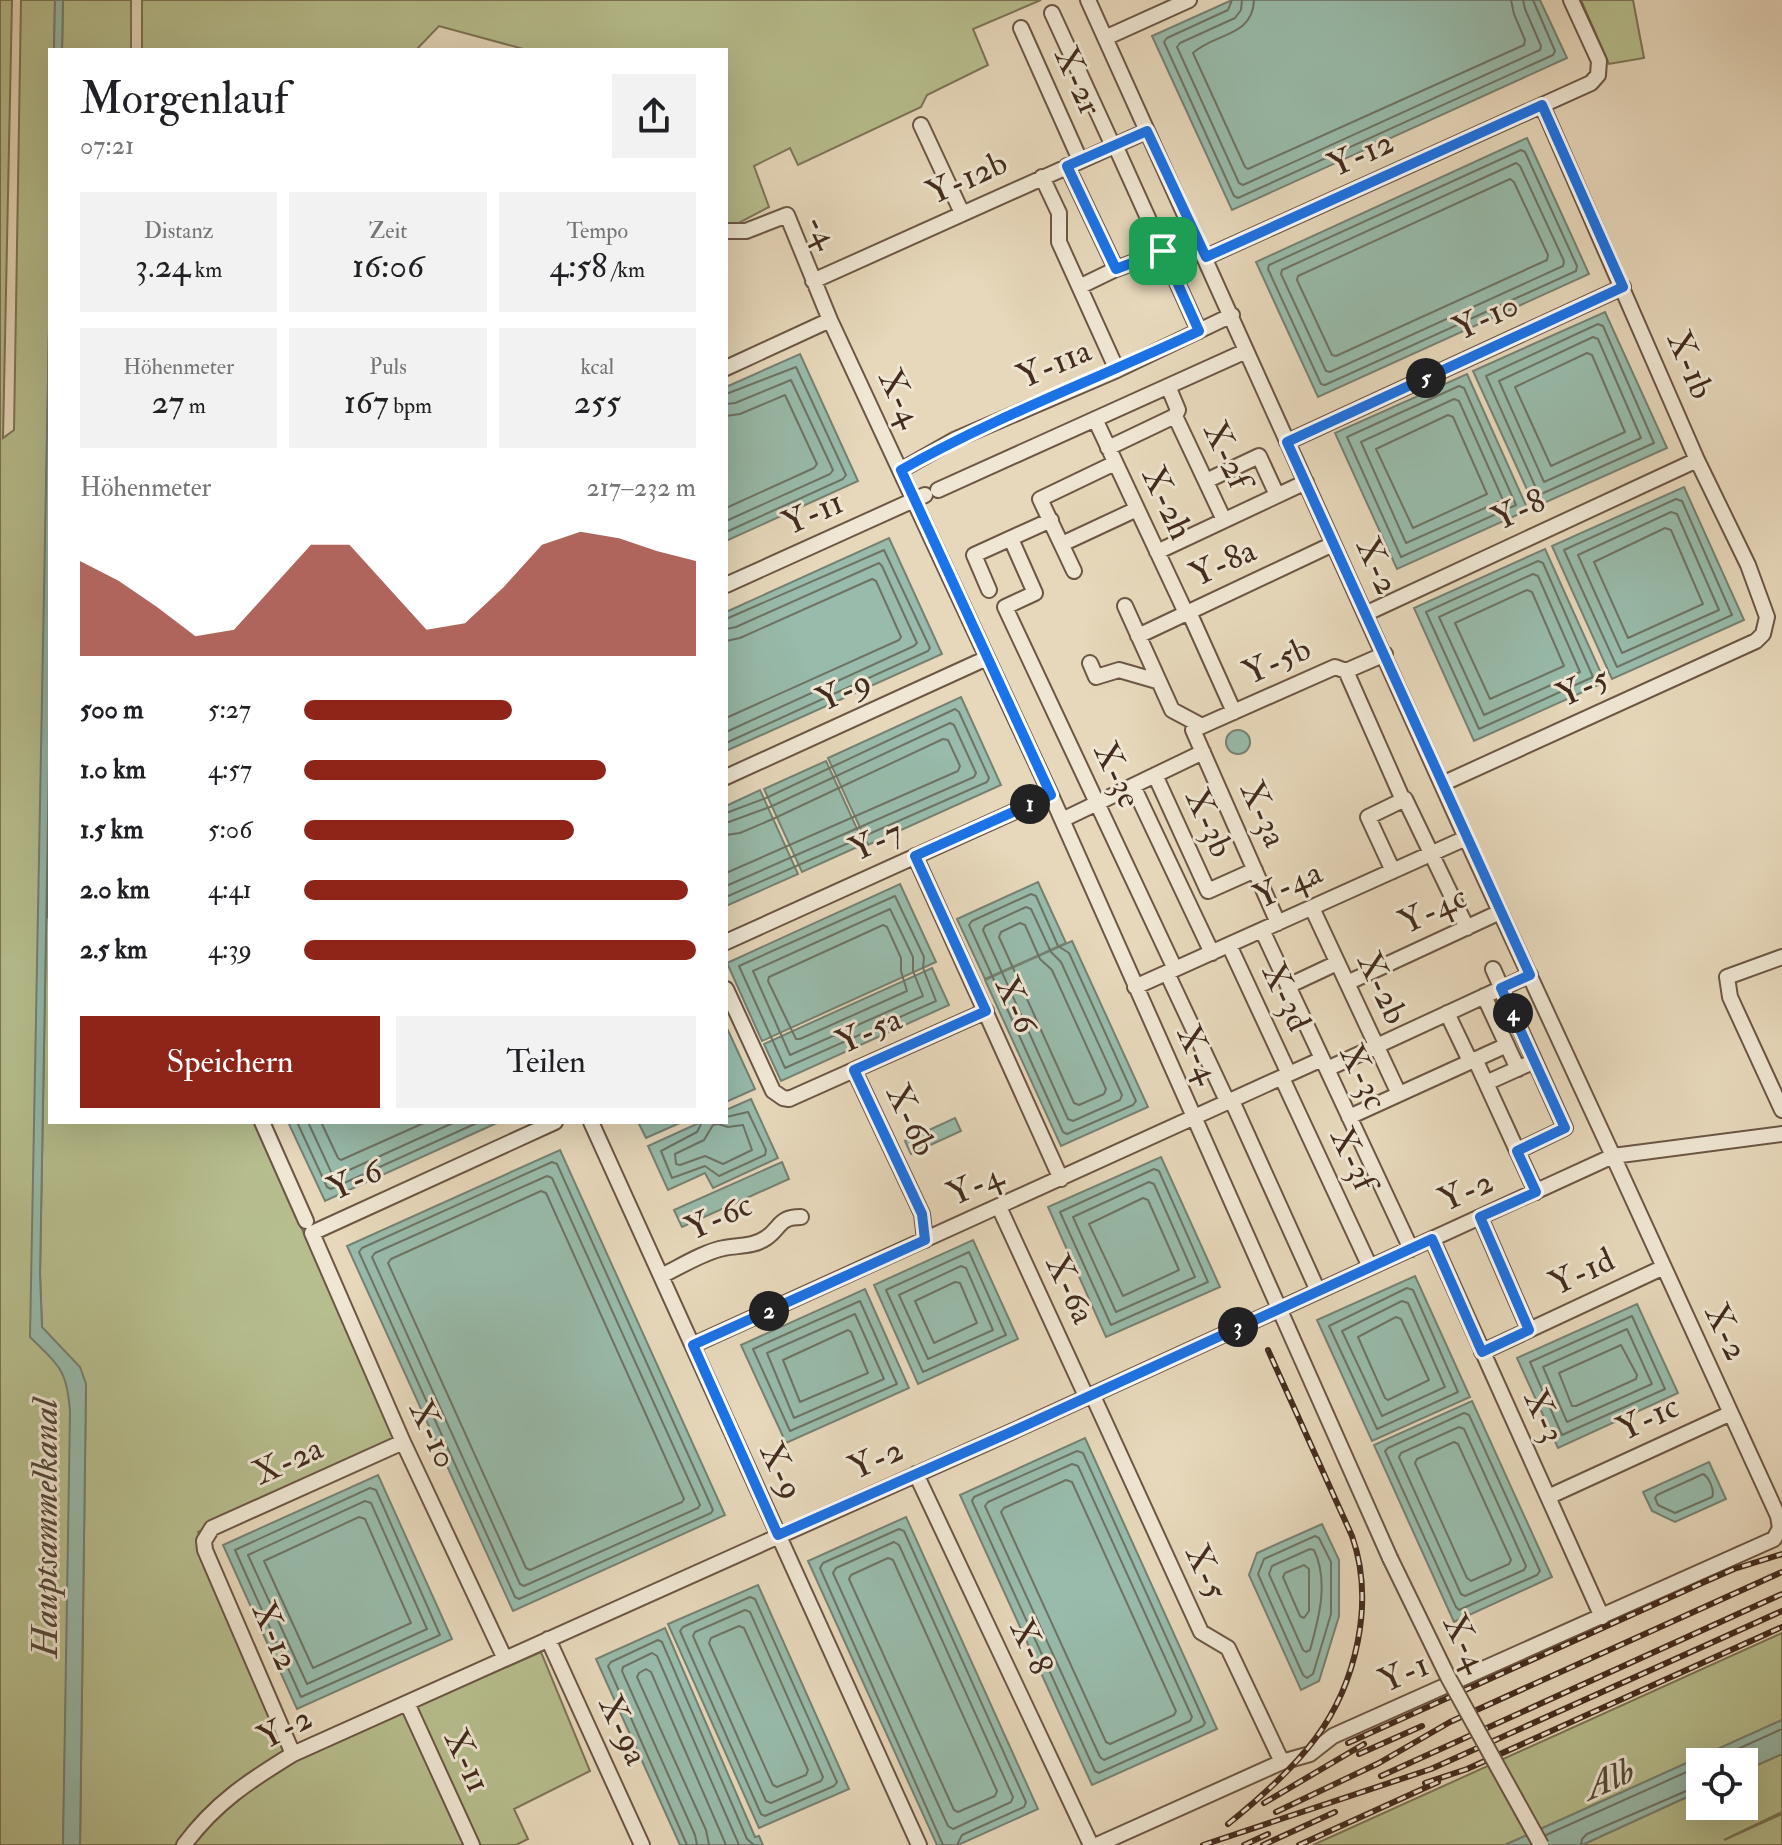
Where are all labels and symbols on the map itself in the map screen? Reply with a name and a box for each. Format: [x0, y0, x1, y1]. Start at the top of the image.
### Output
street label: X-2r [1044, 40, 1112, 122]
street label: Y-12 [1322, 121, 1400, 187]
street label: Y-12b [920, 141, 1014, 215]
street label: -4 [795, 207, 849, 257]
pin [1129, 217, 1197, 285]
street label: Y-10 [1447, 283, 1525, 351]
street label: X-1b [1657, 325, 1723, 405]
street label: Y-11a [1011, 329, 1098, 399]
pin: 5 [1406, 358, 1446, 398]
street label: X-4 [868, 362, 933, 435]
street label: X-2f [1193, 415, 1263, 500]
street label: X-2h [1132, 460, 1203, 547]
street label: Y-8 [1486, 479, 1552, 541]
street label: Y-11 [776, 481, 850, 545]
street label: Y-8a [1183, 529, 1264, 597]
street label: X-2 [1346, 531, 1408, 601]
street label: Y-5b [1237, 627, 1317, 695]
street label: Y-5 [1550, 657, 1616, 717]
street label: Y-9 [810, 660, 878, 722]
street label: X-3e [1083, 735, 1151, 815]
street label: X-3a [1230, 774, 1297, 855]
street label: X-3b [1175, 782, 1243, 864]
pin: 1 [1010, 784, 1050, 824]
street label: Y-7 [843, 810, 909, 871]
street label: Y-4a [1247, 851, 1330, 919]
street label: Y-4c [1392, 876, 1474, 944]
street label: X-2b [1347, 945, 1417, 1031]
street label: X-3d [1252, 956, 1320, 1038]
street label: X-6 [985, 970, 1048, 1042]
pin: 4 [1493, 993, 1533, 1033]
street label: Y-5a [830, 997, 909, 1064]
street label: X-4 [1166, 1018, 1230, 1091]
street label: X-3c [1329, 1037, 1397, 1117]
street label: X-6b [876, 1077, 946, 1163]
street label: X-3f [1320, 1121, 1388, 1202]
street label: Y-6 [321, 1148, 391, 1211]
street label: Y-4 [941, 1153, 1011, 1216]
street label: Y-2 [1432, 1160, 1500, 1222]
street label: Y-6c [679, 1183, 759, 1251]
street label: Y-1d [1543, 1238, 1621, 1306]
street label: X-6a [1035, 1247, 1105, 1332]
pin: 2 [749, 1291, 789, 1331]
street label: X-2 [1694, 1297, 1758, 1367]
pin: 3 [1218, 1307, 1258, 1347]
street label: X-3 [1513, 1383, 1575, 1449]
street label: Y-1c [1610, 1385, 1686, 1451]
street label: X-10 [399, 1393, 467, 1475]
water label: Hauptsammelkanal [23, 1396, 68, 1659]
street label: X-2a [246, 1426, 331, 1495]
street label: Y-2 [842, 1428, 910, 1490]
street label: X-9 [749, 1436, 813, 1506]
street label: X-5 [1175, 1538, 1237, 1606]
street label: X-12 [242, 1595, 308, 1677]
street label: X-4 [1433, 1607, 1498, 1680]
street label: X-8 [1000, 1612, 1062, 1682]
street label: Y-1 [1372, 1643, 1436, 1703]
street label: X-9a [588, 1688, 658, 1773]
street label: Y-2 [251, 1696, 319, 1760]
street label: X-11 [434, 1722, 500, 1800]
water label: Alb [1573, 1748, 1642, 1812]

